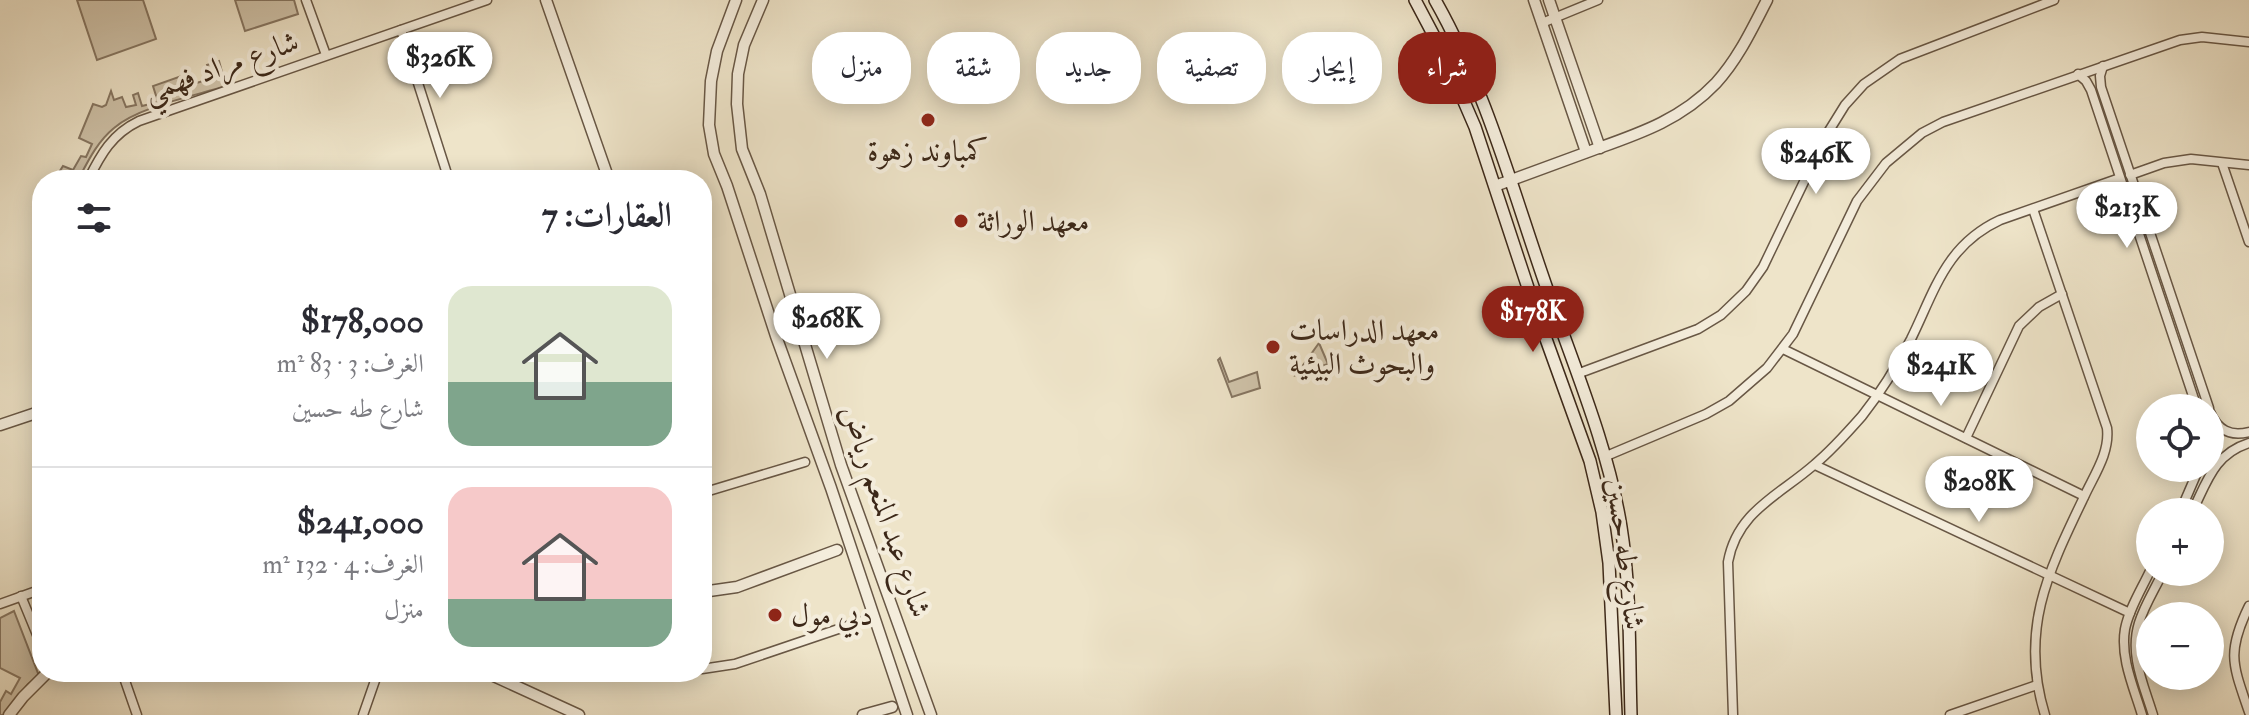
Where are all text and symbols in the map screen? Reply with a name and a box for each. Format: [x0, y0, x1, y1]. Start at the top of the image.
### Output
street label: شارع مراد فهمي [139, 23, 306, 119]
pin: $326K [384, 32, 496, 100]
chip: منزل [812, 32, 911, 104]
chip: شقة [927, 32, 1020, 104]
chip: جديد [1036, 32, 1141, 104]
chip: تصفية [1157, 32, 1266, 104]
chip: إيجار [1282, 32, 1382, 104]
chip: شراء [1398, 32, 1496, 104]
text: $326K [405, 42, 475, 74]
marker: كمباوند زهوة [919, 111, 937, 129]
pin: $246K [1760, 128, 1872, 196]
place label: كمباوند زهوة [867, 133, 989, 170]
text: $246K [1779, 138, 1853, 170]
pin: $213K [2071, 182, 2183, 250]
text: $213K [2094, 192, 2160, 224]
text: العقارات: 7 [542, 194, 672, 237]
icon: filters [72, 196, 116, 240]
place label: معهد الوراثة [977, 203, 1089, 240]
marker: معهد الوراثة [952, 212, 970, 230]
pin: $178K [1477, 286, 1589, 354]
pin: $268K [771, 293, 883, 361]
text: $178K [1500, 296, 1566, 328]
text: $178,000 [301, 300, 424, 343]
text: $268K [791, 303, 863, 335]
place label: معهد الدراسات والبحوث البيئية [1289, 312, 1439, 383]
icon: home [512, 318, 608, 414]
marker: معهد الدراسات والبحوث البيئية [1264, 338, 1282, 356]
pin: $241K [1885, 340, 1997, 408]
text: الغرف: 3 · 83 m² [277, 348, 424, 380]
text: $241K [1906, 350, 1976, 382]
text: شارع طه حسين [292, 393, 424, 425]
map controls [2136, 394, 2224, 690]
button: locate [2136, 394, 2224, 482]
street label: شارع عبد المنعم رياض [823, 400, 939, 625]
pin: $208K [1923, 456, 2035, 524]
text: $208K [1943, 466, 2015, 498]
street label: شارع طه حسين [1592, 476, 1653, 633]
button: + [2136, 498, 2224, 586]
text: $241,000 [297, 501, 424, 544]
icon: home [512, 519, 608, 615]
text: الغرف: 4 · 132 m² [262, 549, 424, 581]
text: منزل [384, 594, 424, 626]
place label: دبي مول [791, 597, 873, 639]
button: − [2136, 602, 2224, 690]
marker: دبي مول [766, 606, 784, 624]

